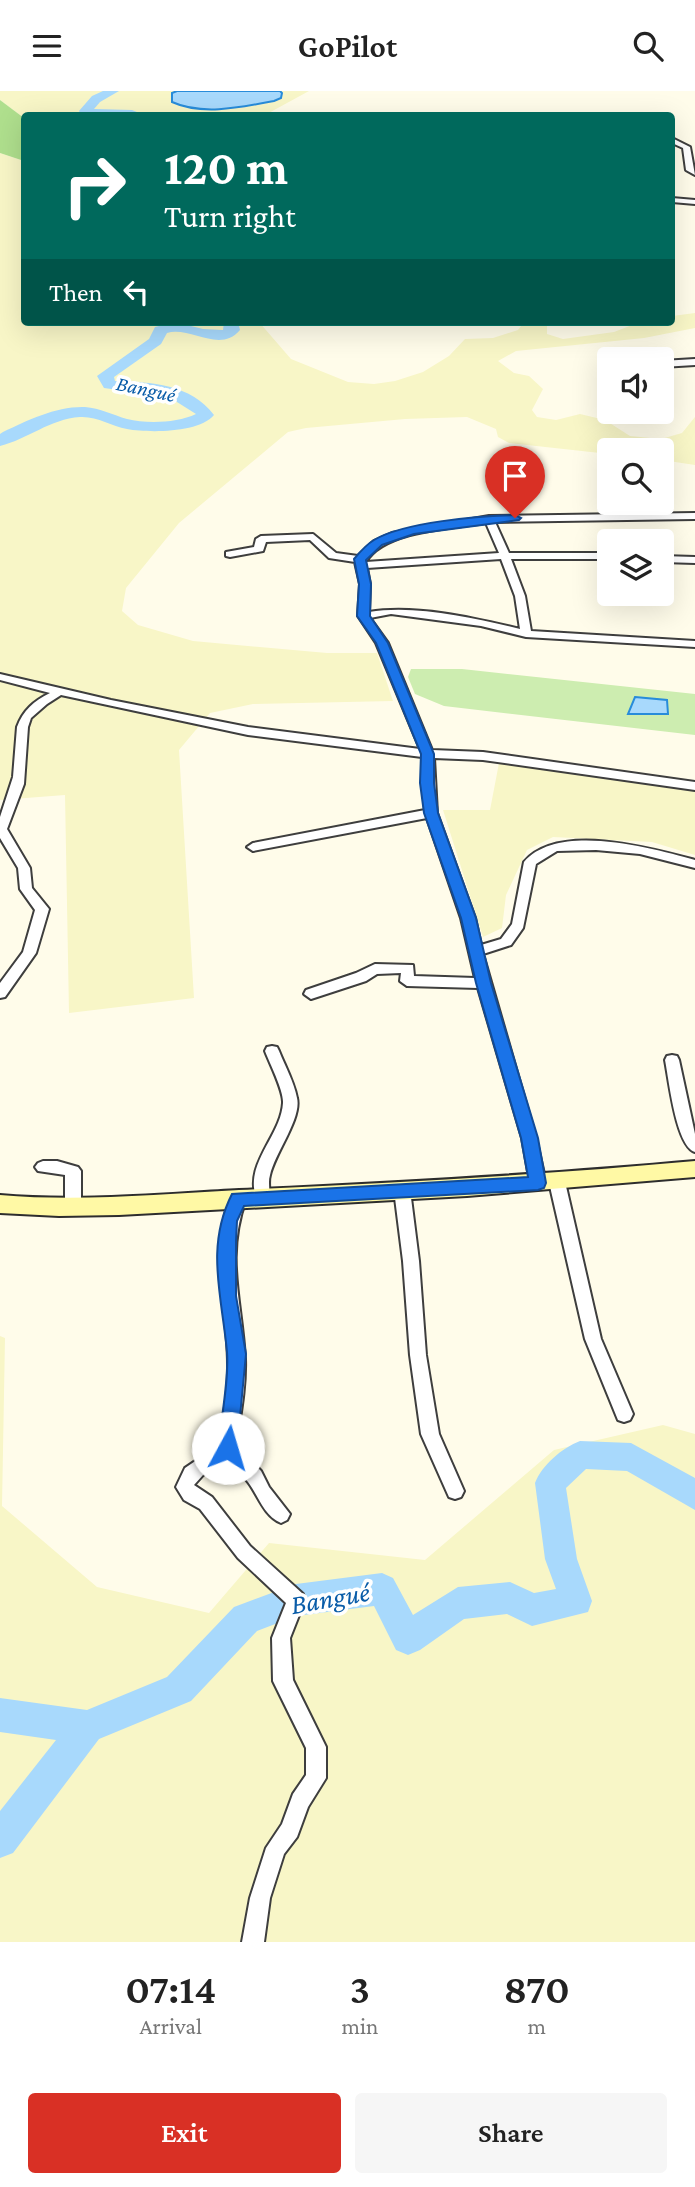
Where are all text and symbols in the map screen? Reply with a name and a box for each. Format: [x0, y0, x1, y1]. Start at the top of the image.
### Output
icon: menu [28, 27, 66, 65]
icon: search [629, 27, 667, 65]
text: GoPilot [298, 28, 397, 64]
icon: right [49, 140, 140, 231]
text: 120 m [164, 140, 288, 195]
text: Turn right [164, 198, 296, 234]
icon: left [117, 273, 155, 311]
text: Then [49, 278, 103, 307]
map controls [597, 347, 674, 606]
button: sound [597, 347, 674, 424]
water label: Bangué [114, 371, 179, 407]
button: search [597, 438, 674, 515]
pin [485, 446, 545, 518]
icon: arrive [496, 457, 534, 495]
button: layers [597, 529, 674, 606]
position arrow [191, 1411, 265, 1485]
water label: Bangué [288, 1576, 373, 1620]
text: 07:14 [125, 1965, 216, 2012]
text: 3 [350, 1965, 370, 2012]
text: 870 [504, 1965, 570, 2012]
text: Arrival [139, 2013, 202, 2039]
text: min [342, 2013, 378, 2039]
text: m [527, 2013, 546, 2039]
button: Exit [28, 2093, 341, 2173]
button: Share [355, 2093, 667, 2173]

